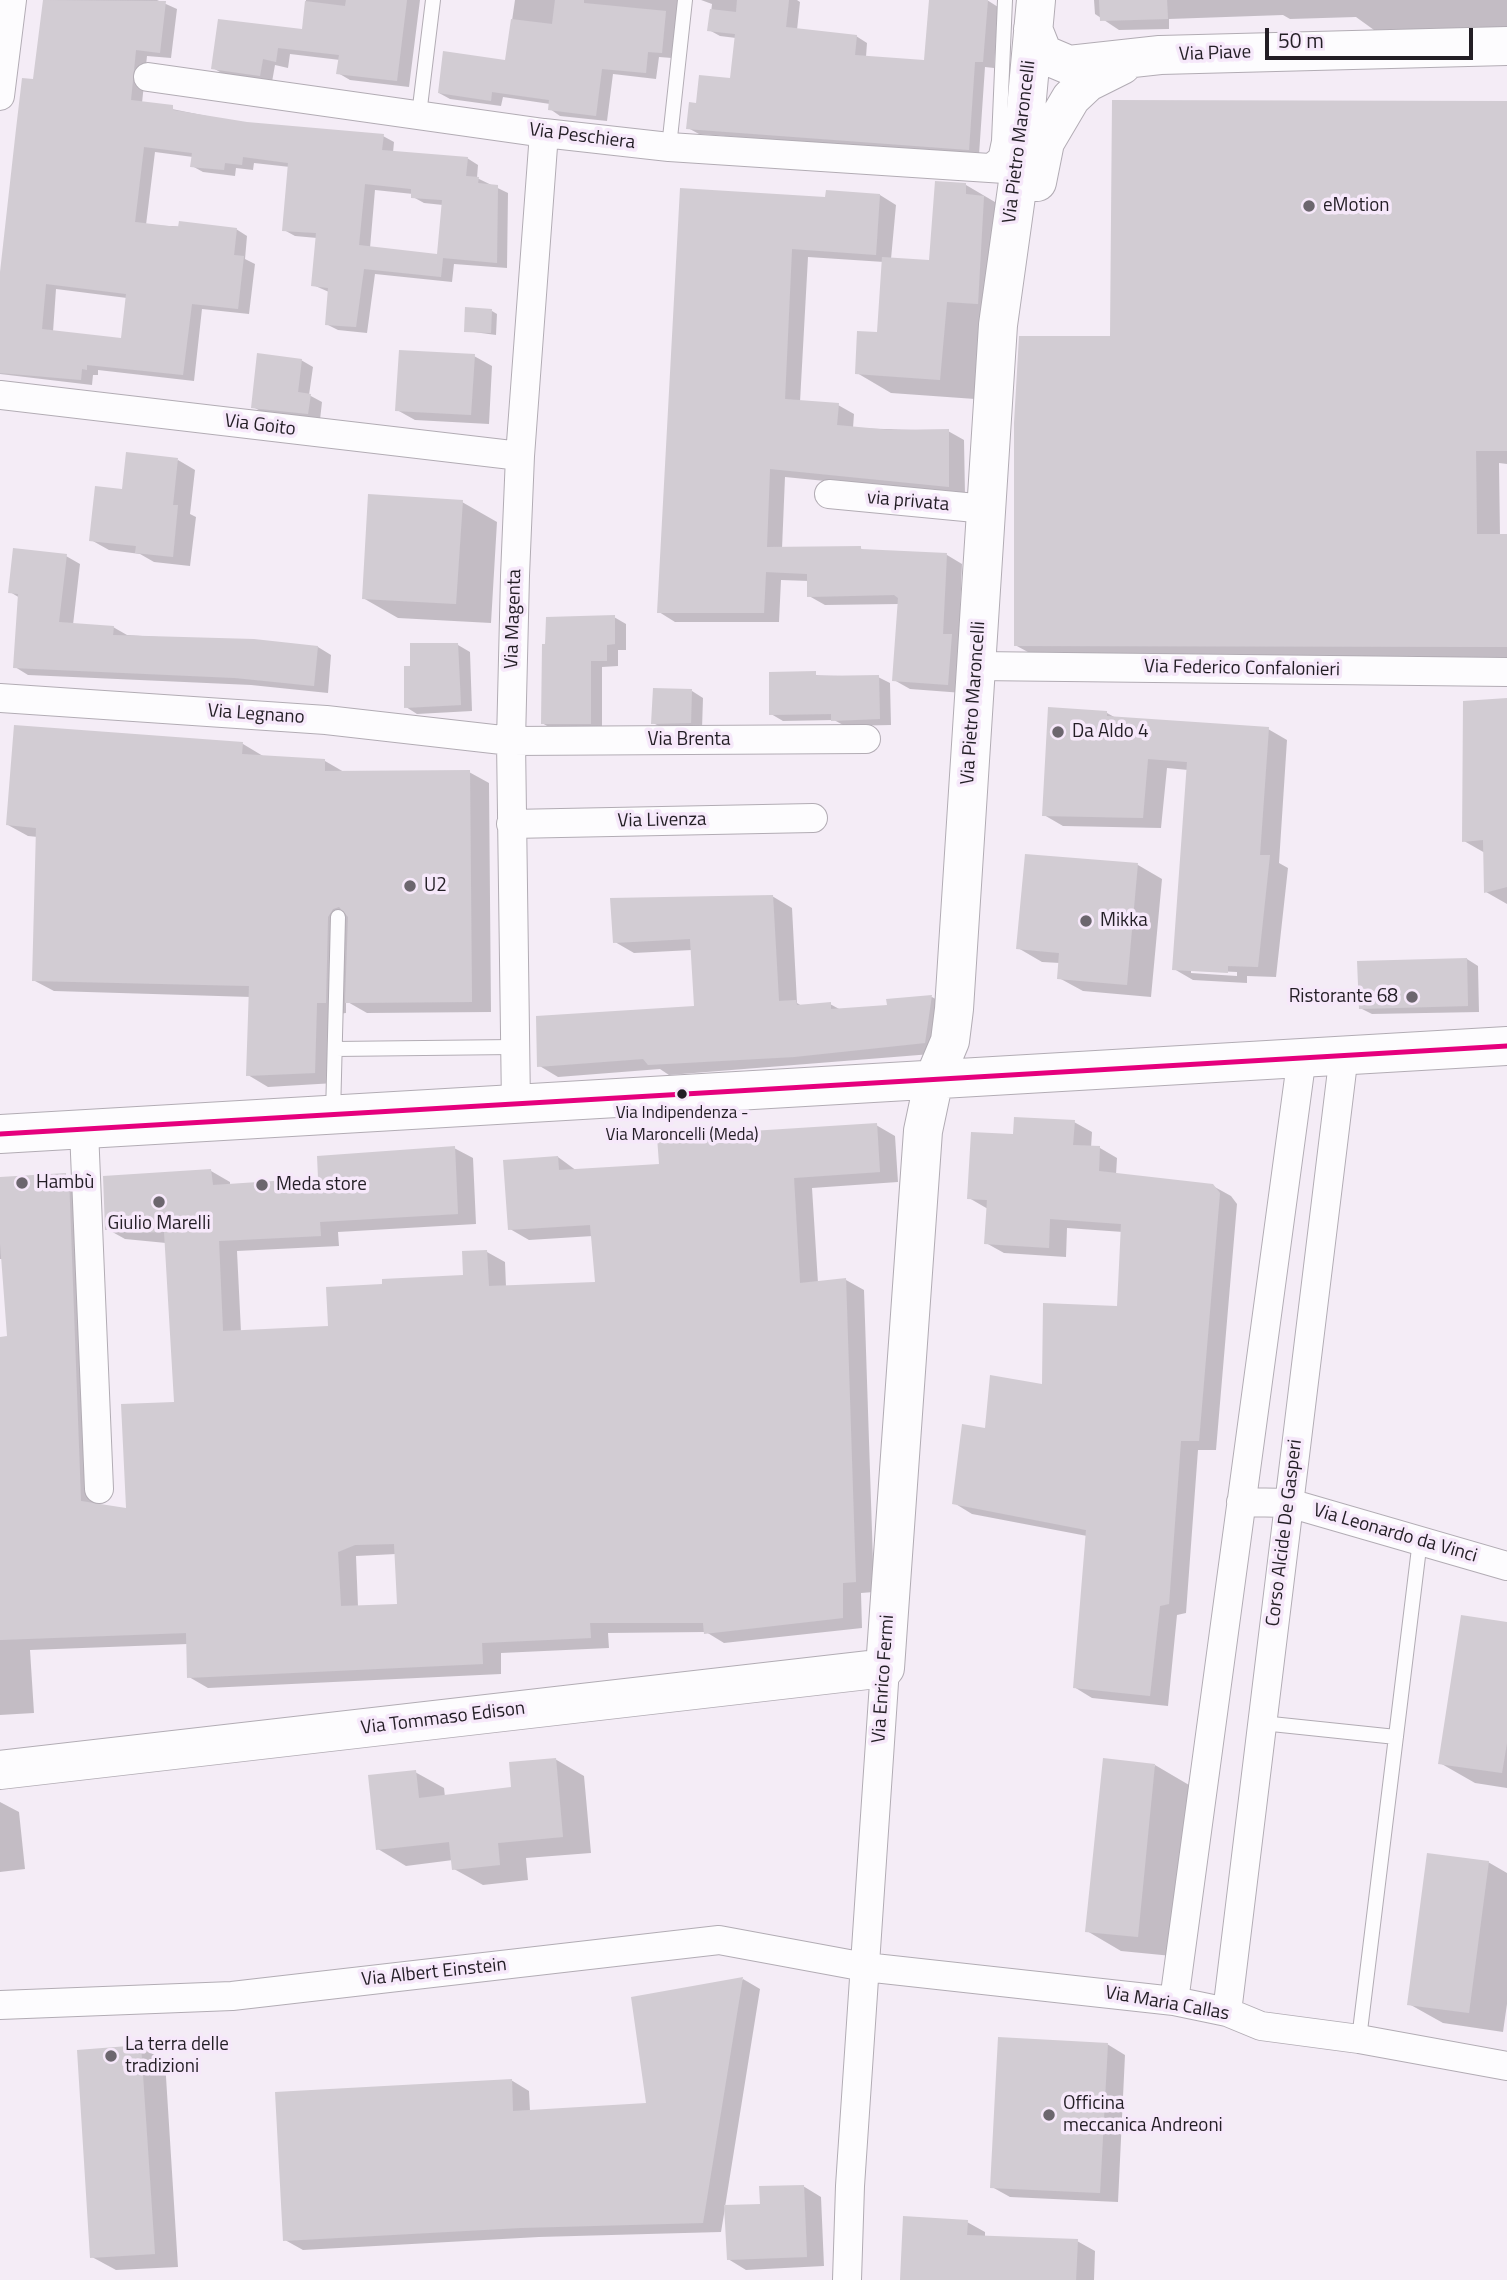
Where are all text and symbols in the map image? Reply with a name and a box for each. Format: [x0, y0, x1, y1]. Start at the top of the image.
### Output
scale bar [1269, 14, 1477, 58]
text: 50 m [1278, 24, 1324, 56]
street label: Via Piave [1178, 41, 1252, 67]
street label: Via Pietro Maroncelli [999, 59, 1041, 225]
street label: Via Peschiera [528, 119, 636, 155]
place label: eMotion [1323, 195, 1389, 217]
marker: eMotion [1301, 198, 1317, 214]
street label: Via Goito [223, 410, 297, 442]
street label: via privata [866, 487, 950, 517]
street label: Via Magenta [501, 569, 527, 669]
street label: Via Pietro Maroncelli [957, 620, 991, 786]
street label: Via Federico Confalonieri [1144, 656, 1340, 682]
street label: Via Legnano [207, 700, 305, 730]
place label: Da Aldo 4 [1072, 721, 1149, 743]
marker: Da Aldo 4 [1050, 724, 1066, 740]
street label: Via Brenta [648, 729, 730, 751]
street label: Via Livenza [617, 809, 707, 833]
place label: U2 [424, 875, 447, 897]
marker: U2 [402, 878, 418, 894]
place label: Mikka [1100, 910, 1148, 932]
marker: Mikka [1078, 913, 1094, 929]
place label: Ristorante 68 [1289, 986, 1398, 1008]
marker: Ristorante 68 [1404, 989, 1420, 1005]
marker: Via Indipendenza - Via Maroncelli (Meda) [675, 1087, 689, 1101]
place label: Via Indipendenza - Via Maroncelli (Meda) [606, 1104, 758, 1144]
place label: Hambù [36, 1172, 94, 1194]
place label: Meda store [276, 1174, 367, 1196]
marker: Hambù [14, 1175, 30, 1191]
marker: Meda store [254, 1177, 270, 1193]
marker: Giulio Marelli [151, 1194, 167, 1210]
place label: Giulio Marelli [107, 1213, 211, 1235]
street label: Corso Alcide De Gasperi [1262, 1438, 1308, 1628]
street label: Via Leonardo da Vinci [1310, 1500, 1480, 1568]
street label: Via Enrico Fermi [868, 1614, 900, 1744]
street label: Via Tommaso Edison [360, 1698, 526, 1740]
street label: Via Albert Einstein [360, 1954, 508, 1992]
street label: Via Maria Callas [1103, 1982, 1231, 2026]
place label: La terra delle tradizioni [125, 2034, 229, 2078]
marker: La terra delle tradizioni [103, 2048, 119, 2064]
place label: Officina meccanica Andreoni [1063, 2093, 1223, 2137]
marker: Officina meccanica Andreoni [1041, 2107, 1057, 2123]

